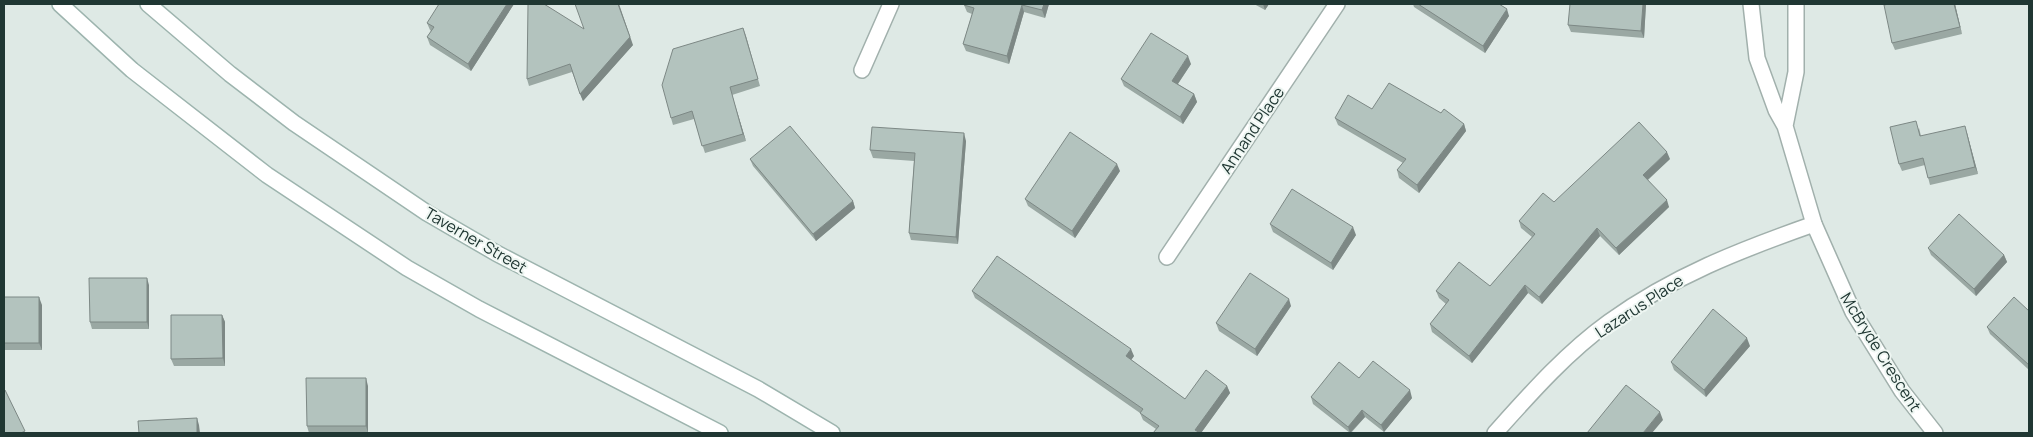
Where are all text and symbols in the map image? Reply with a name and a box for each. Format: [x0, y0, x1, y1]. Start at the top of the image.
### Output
street label: Annand Place [1215, 82, 1289, 178]
street label: Taverner Street [421, 202, 531, 278]
street label: Lazarus Place [1591, 269, 1687, 343]
street label: McBryde Crescent [1836, 288, 1926, 416]

